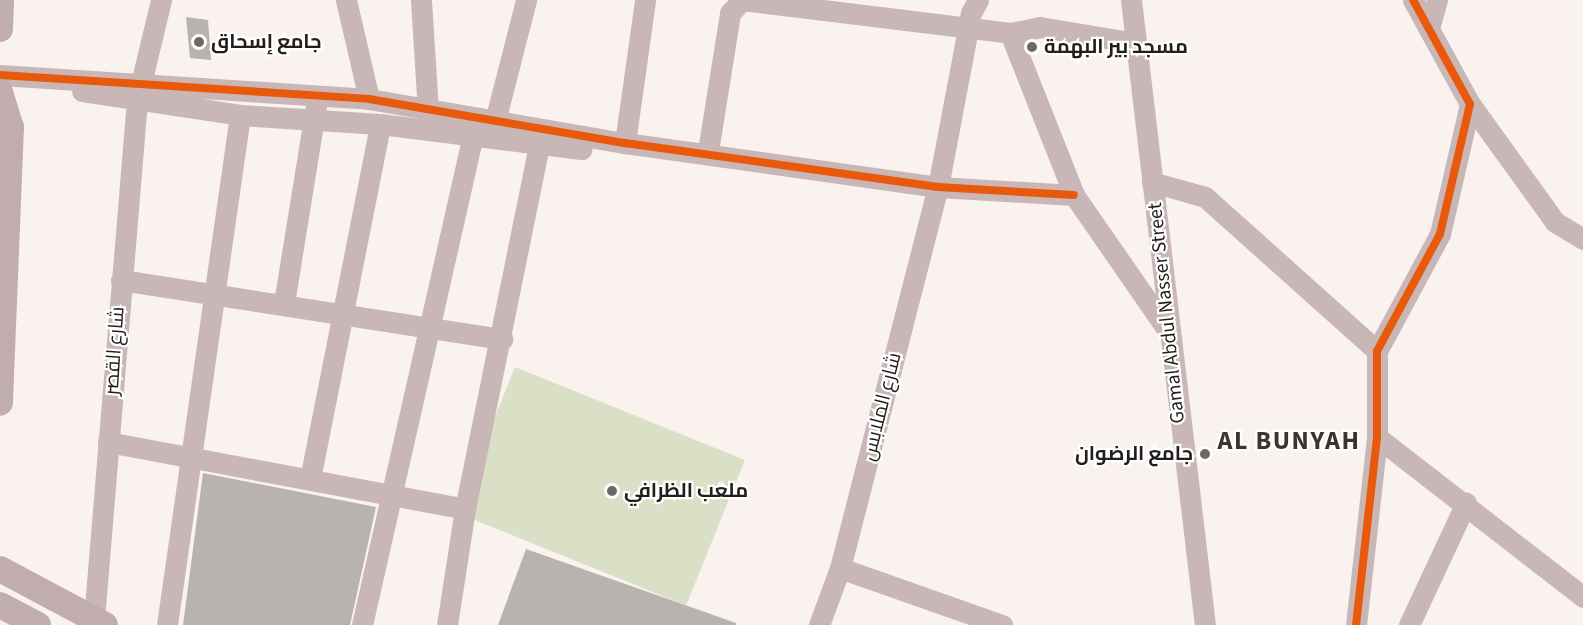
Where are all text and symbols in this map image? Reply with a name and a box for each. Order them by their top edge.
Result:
place label: جامع إسحاق [211,30,322,54]
marker: جامع إسحاق [192,35,206,49]
place label: مسجد بير البهمة [1044,35,1188,59]
marker: مسجد بير البهمة [1025,40,1039,54]
street label: Gamal Abdul Nasser Street [1143,201,1191,425]
street label: شارع القصر [100,306,130,396]
street label: شارع الملابس [857,350,907,464]
district label: AL BUNYAH [1218,425,1360,457]
place label: جامع الرضوان [1075,442,1193,466]
marker: جامع الرضوان [1198,447,1212,461]
place label: ملعب الظرافي [624,479,748,503]
marker: ملعب الظرافي [605,484,619,498]

